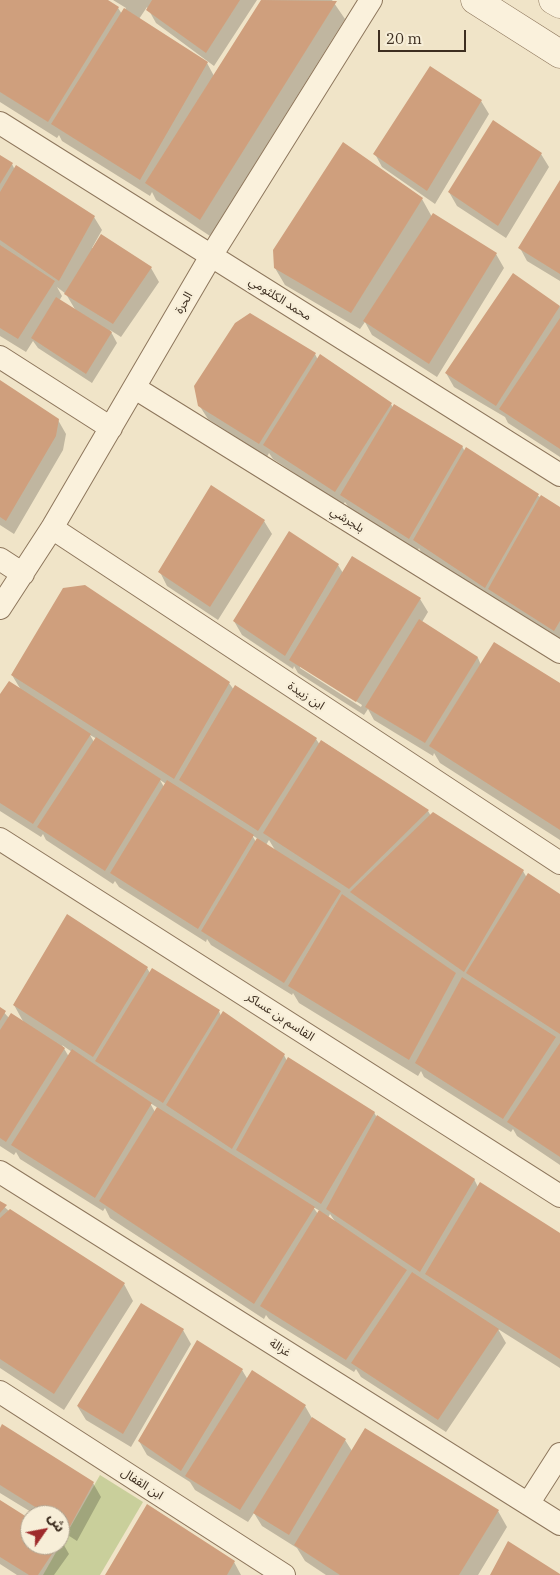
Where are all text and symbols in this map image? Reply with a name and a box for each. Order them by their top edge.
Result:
scale bar [380,20,468,52]
text: 20 m [386,29,422,48]
street label: محمد الكلثومي [246,274,314,324]
street label: الحرة [172,290,196,316]
street label: بلجرشي [327,504,367,536]
street label: ابن زبيدة [285,679,327,713]
street label: القاسم بن عساكر [243,990,317,1044]
street label: غزالة [267,1336,293,1360]
street label: ابن القفال [118,1465,166,1503]
north arrow [20,1505,70,1555]
text: ش [44,1509,70,1535]

